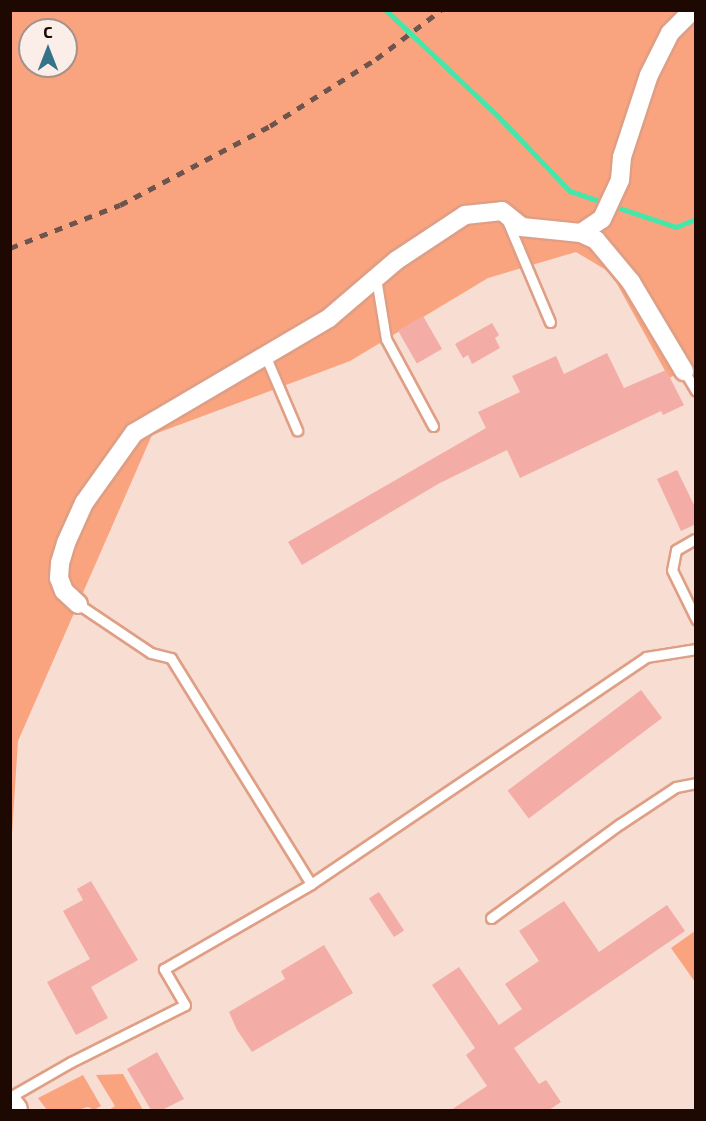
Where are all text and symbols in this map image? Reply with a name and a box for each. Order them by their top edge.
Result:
north arrow [18,18,78,78]
text: С [43,22,53,41]

